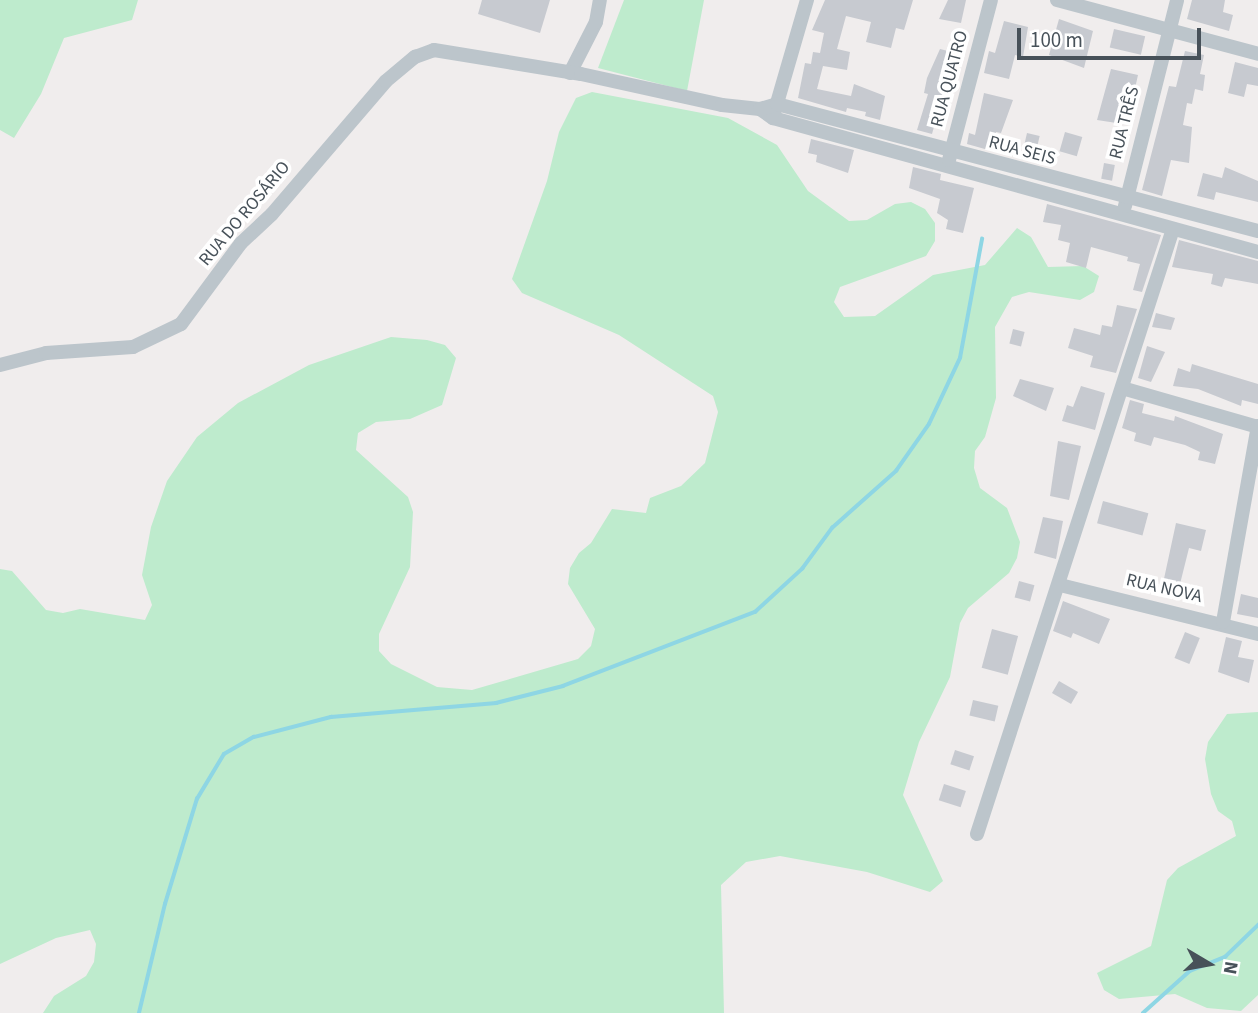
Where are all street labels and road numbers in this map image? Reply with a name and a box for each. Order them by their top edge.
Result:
street label: RUA QUATRO [927,28,973,130]
street label: RUA TRÊS [1106,85,1144,161]
street label: RUA SEIS [986,132,1058,170]
street label: RUA DO ROSÁRIO [195,157,295,271]
street label: RUA NOVA [1124,570,1204,608]

